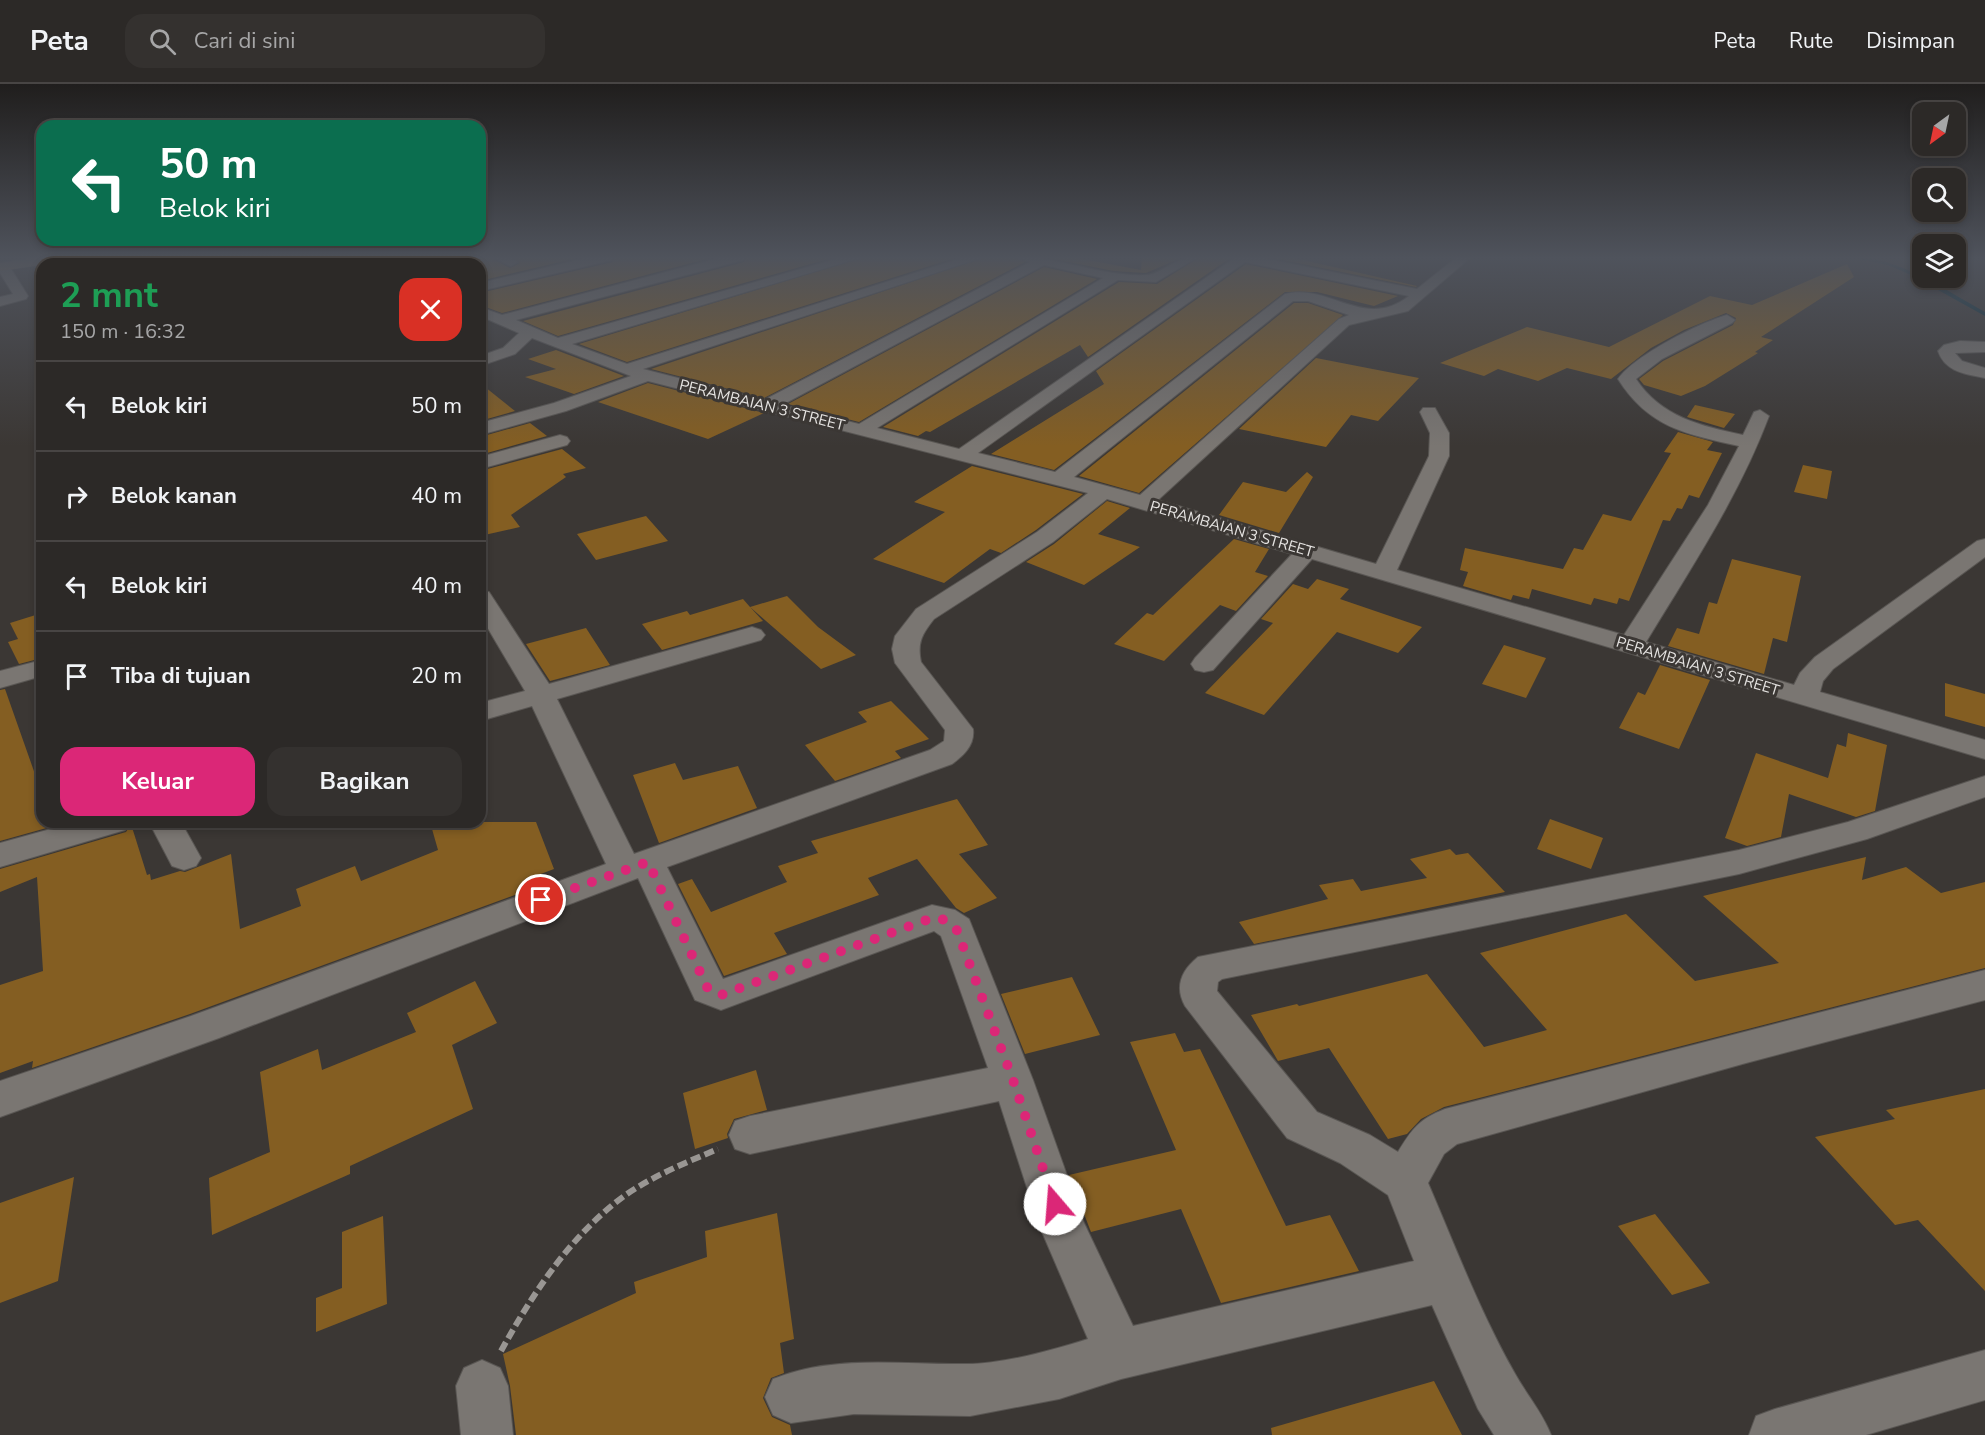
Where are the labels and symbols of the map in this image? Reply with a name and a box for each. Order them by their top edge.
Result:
north arrow [1912,102,1966,156]
street label: PERAMBAIAN 3 STREET [677,375,847,435]
street label: PERAMBAIAN 3 STREET [1148,496,1316,562]
street label: PERAMBAIAN 3 STREET [1614,632,1782,700]
pin [515,874,566,925]
position arrow [1023,1172,1087,1236]

